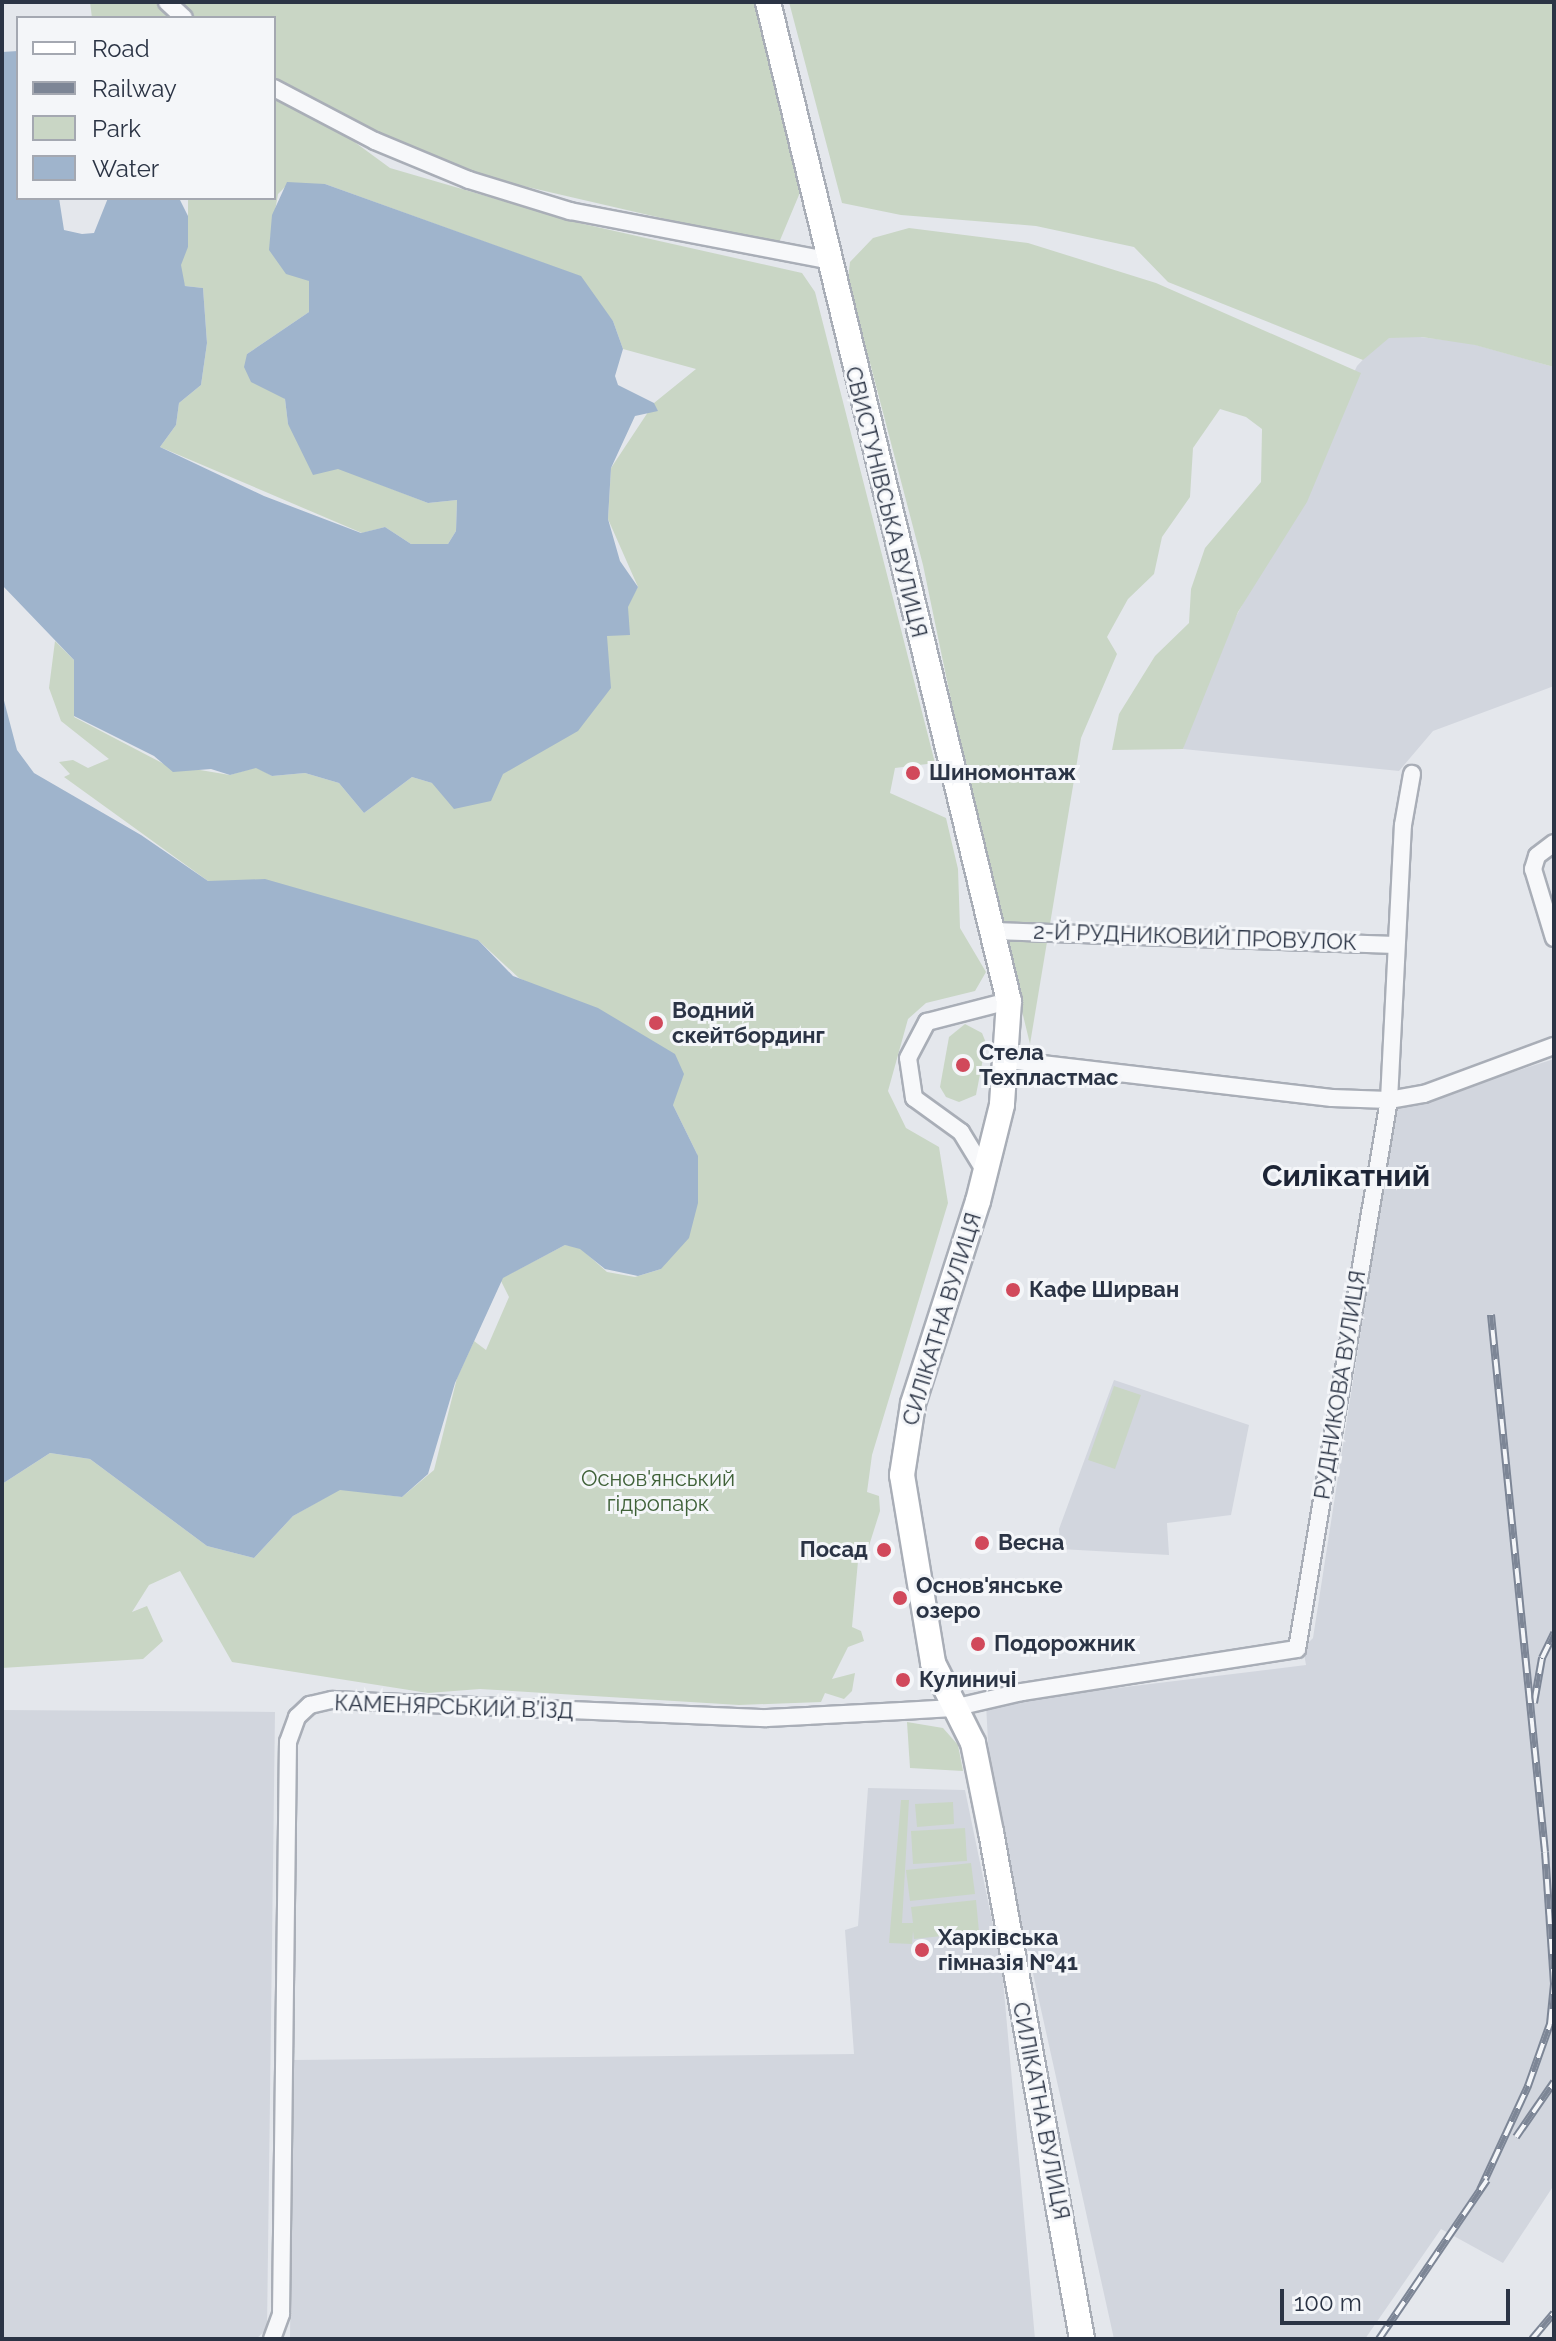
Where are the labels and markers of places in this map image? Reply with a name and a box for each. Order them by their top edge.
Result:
place label: Шиномонтаж [929,760,1076,786]
marker: Шиномонтаж [904,764,922,782]
place label: Водний скейтбординг [672,997,825,1048]
marker: Водний скейтбординг [647,1014,665,1032]
place label: Стела Техпластмас [979,1039,1118,1090]
marker: Стела Техпластмас [954,1056,972,1074]
place label: Кафе Ширван [1029,1277,1179,1303]
marker: Кафе Ширван [1004,1281,1022,1299]
place label: Весна [998,1530,1064,1556]
marker: Весна [973,1534,991,1552]
place label: Посад [800,1537,868,1563]
marker: Посад [875,1541,893,1559]
place label: Основ'янське озеро [916,1572,1063,1624]
marker: Основ'янське озеро [891,1589,909,1607]
place label: Подорожник [994,1631,1136,1657]
marker: Подорожник [969,1635,987,1653]
place label: Кулиничі [919,1667,1016,1693]
marker: Кулиничі [894,1671,912,1689]
place label: Харківська гімназія №41 [938,1924,1078,1976]
marker: Харківська гімназія №41 [913,1941,931,1959]

